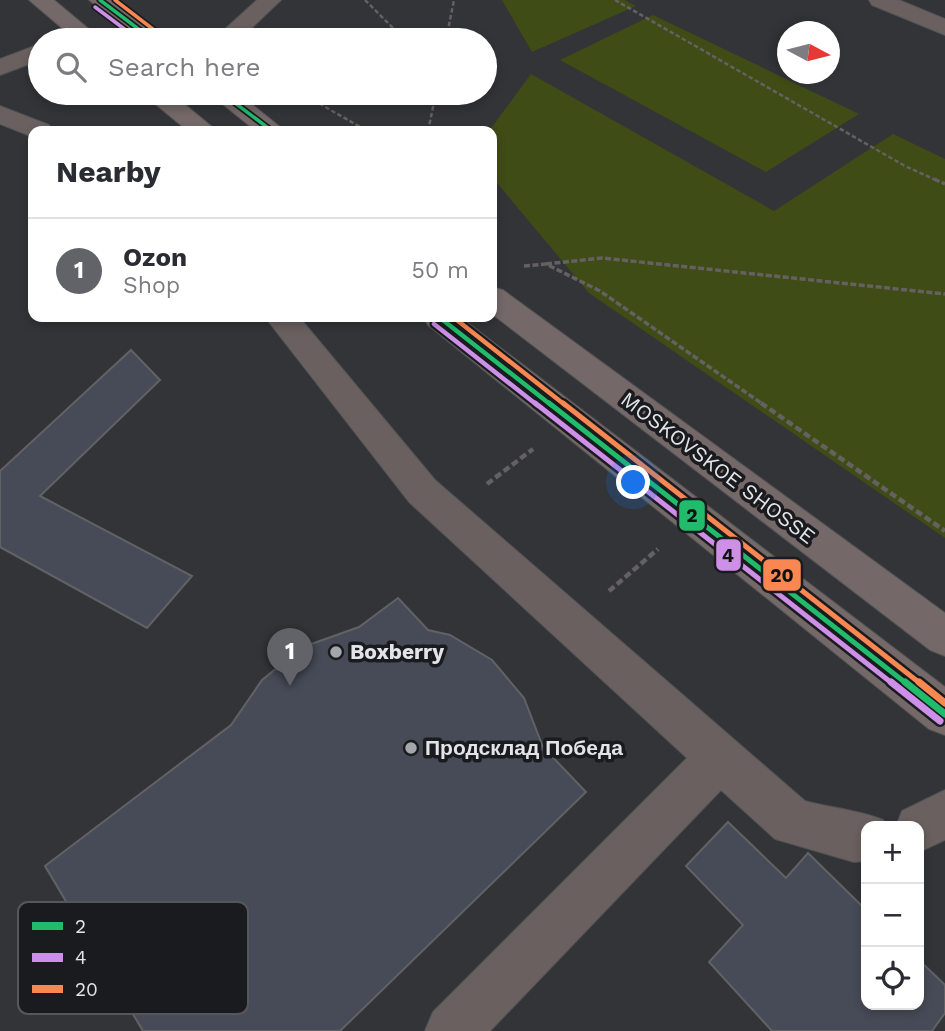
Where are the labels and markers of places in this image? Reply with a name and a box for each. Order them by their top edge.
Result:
pin: 1 [267,628,313,686]
place label: Boxberry [350,639,444,664]
marker: Boxberry [328,644,344,660]
place label: Продсклад Победа [425,735,623,760]
marker: Продсклад Победа [403,740,419,756]

